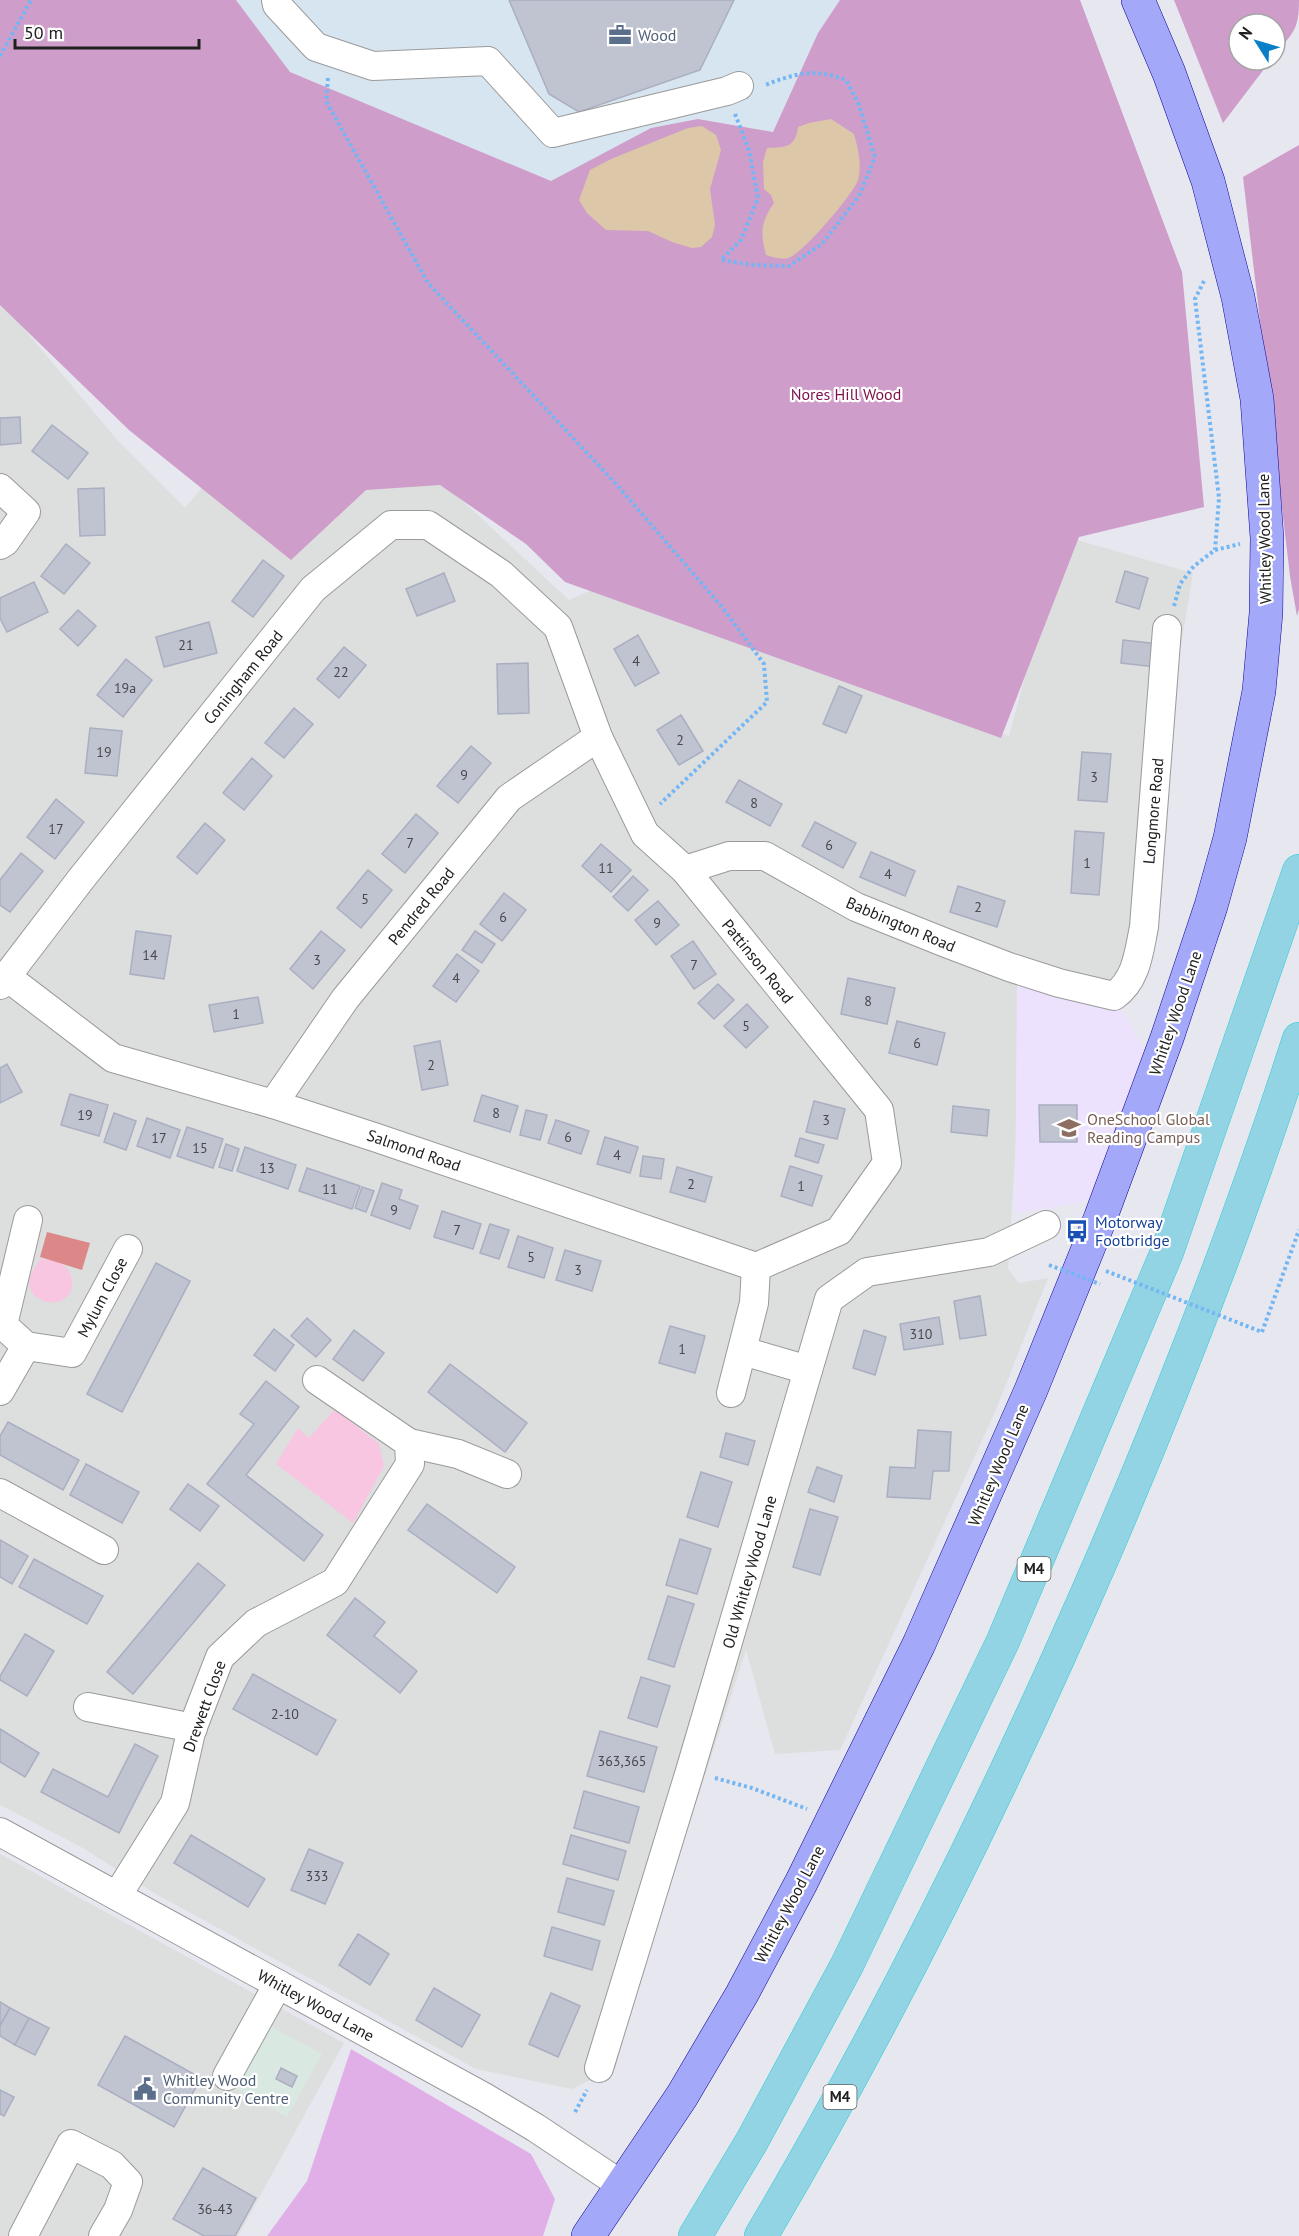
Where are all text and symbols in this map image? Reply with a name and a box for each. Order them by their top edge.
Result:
scale bar [15,12,200,50]
north arrow [1227,12,1287,72]
text: 50 m [24,21,63,44]
office icon: Wood [607,22,633,48]
text: N [1234,23,1256,43]
place label: Wood [638,25,676,45]
park label: Nores Hill Wood [791,384,901,404]
street label: Whitley Wood Lane [1253,474,1275,604]
street label: Coningham Road [199,626,287,728]
house number: 21 [178,636,194,654]
house number: 4 [632,652,640,670]
house number: 22 [333,663,349,681]
house number: 19a [114,679,136,697]
house number: 2 [676,731,684,749]
house number: 19 [96,743,112,761]
street label: Longmore Road [1138,757,1168,865]
house number: 9 [460,766,468,784]
house number: 3 [1090,768,1098,786]
house number: 8 [750,794,758,812]
house number: 17 [48,820,64,838]
house number: 7 [406,834,414,852]
house number: 6 [825,836,833,854]
house number: 1 [1083,854,1091,872]
house number: 11 [598,859,614,877]
street label: Pendred Road [384,863,458,949]
house number: 4 [884,865,892,883]
house number: 5 [361,890,369,908]
street label: Babbington Road [843,892,959,956]
house number: 2 [974,898,982,916]
house number: 6 [499,908,507,926]
house number: 9 [653,914,661,932]
street label: Pattinson Road [718,915,798,1007]
house number: 14 [142,946,158,964]
street label: Whitley Wood Lane [1144,948,1206,1078]
house number: 3 [313,951,321,969]
house number: 7 [690,956,698,974]
house number: 4 [452,969,460,987]
house number: 8 [864,992,872,1010]
house number: 1 [232,1005,240,1023]
house number: 5 [742,1017,750,1035]
house number: 6 [913,1034,921,1052]
house number: 2 [427,1056,435,1074]
house number: 8 [492,1104,500,1122]
house number: 19 [77,1106,93,1124]
place label: OneSchool Global Reading Campus [1087,1109,1210,1147]
house number: 3 [822,1111,830,1129]
school or university icon: OneSchool Global Reading Campus [1056,1115,1082,1141]
street label: Salmond Road [364,1125,464,1175]
house number: 6 [564,1128,572,1146]
house number: 17 [151,1129,167,1147]
house number: 15 [192,1139,208,1157]
house number: 4 [613,1146,621,1164]
house number: 13 [259,1159,275,1177]
house number: 2 [687,1175,695,1193]
house number: 1 [797,1177,805,1195]
house number: 11 [322,1180,338,1198]
house number: 9 [390,1201,398,1219]
place label: Motorway Footbridge [1095,1212,1170,1250]
bus stop icon: Motorway Footbridge [1064,1218,1090,1244]
house number: 7 [453,1221,461,1239]
house number: 5 [527,1248,535,1266]
street label: Mylum Close [73,1253,131,1341]
house number: 3 [574,1261,582,1279]
house number: 310 [910,1325,933,1343]
house number: 1 [678,1340,686,1358]
street label: Whitley Wood Lane [963,1401,1033,1529]
street label: Old Whitley Wood Lane [718,1493,780,1651]
road number: M4 [1018,1557,1050,1581]
street label: Drewett Close [178,1658,230,1754]
house number: 2-10 [271,1705,299,1723]
house number: 363,365 [598,1752,646,1770]
street label: Whitley Wood Lane [750,1842,828,1966]
house number: 333 [306,1867,328,1885]
street label: Whitley Wood Lane [254,1965,378,2045]
place label: Whitley Wood Community Centre [163,2070,289,2108]
public building icon: Whitley Wood Community Centre [132,2076,158,2102]
road number: M4 [824,2085,856,2109]
house number: 36-43 [197,2200,233,2218]

